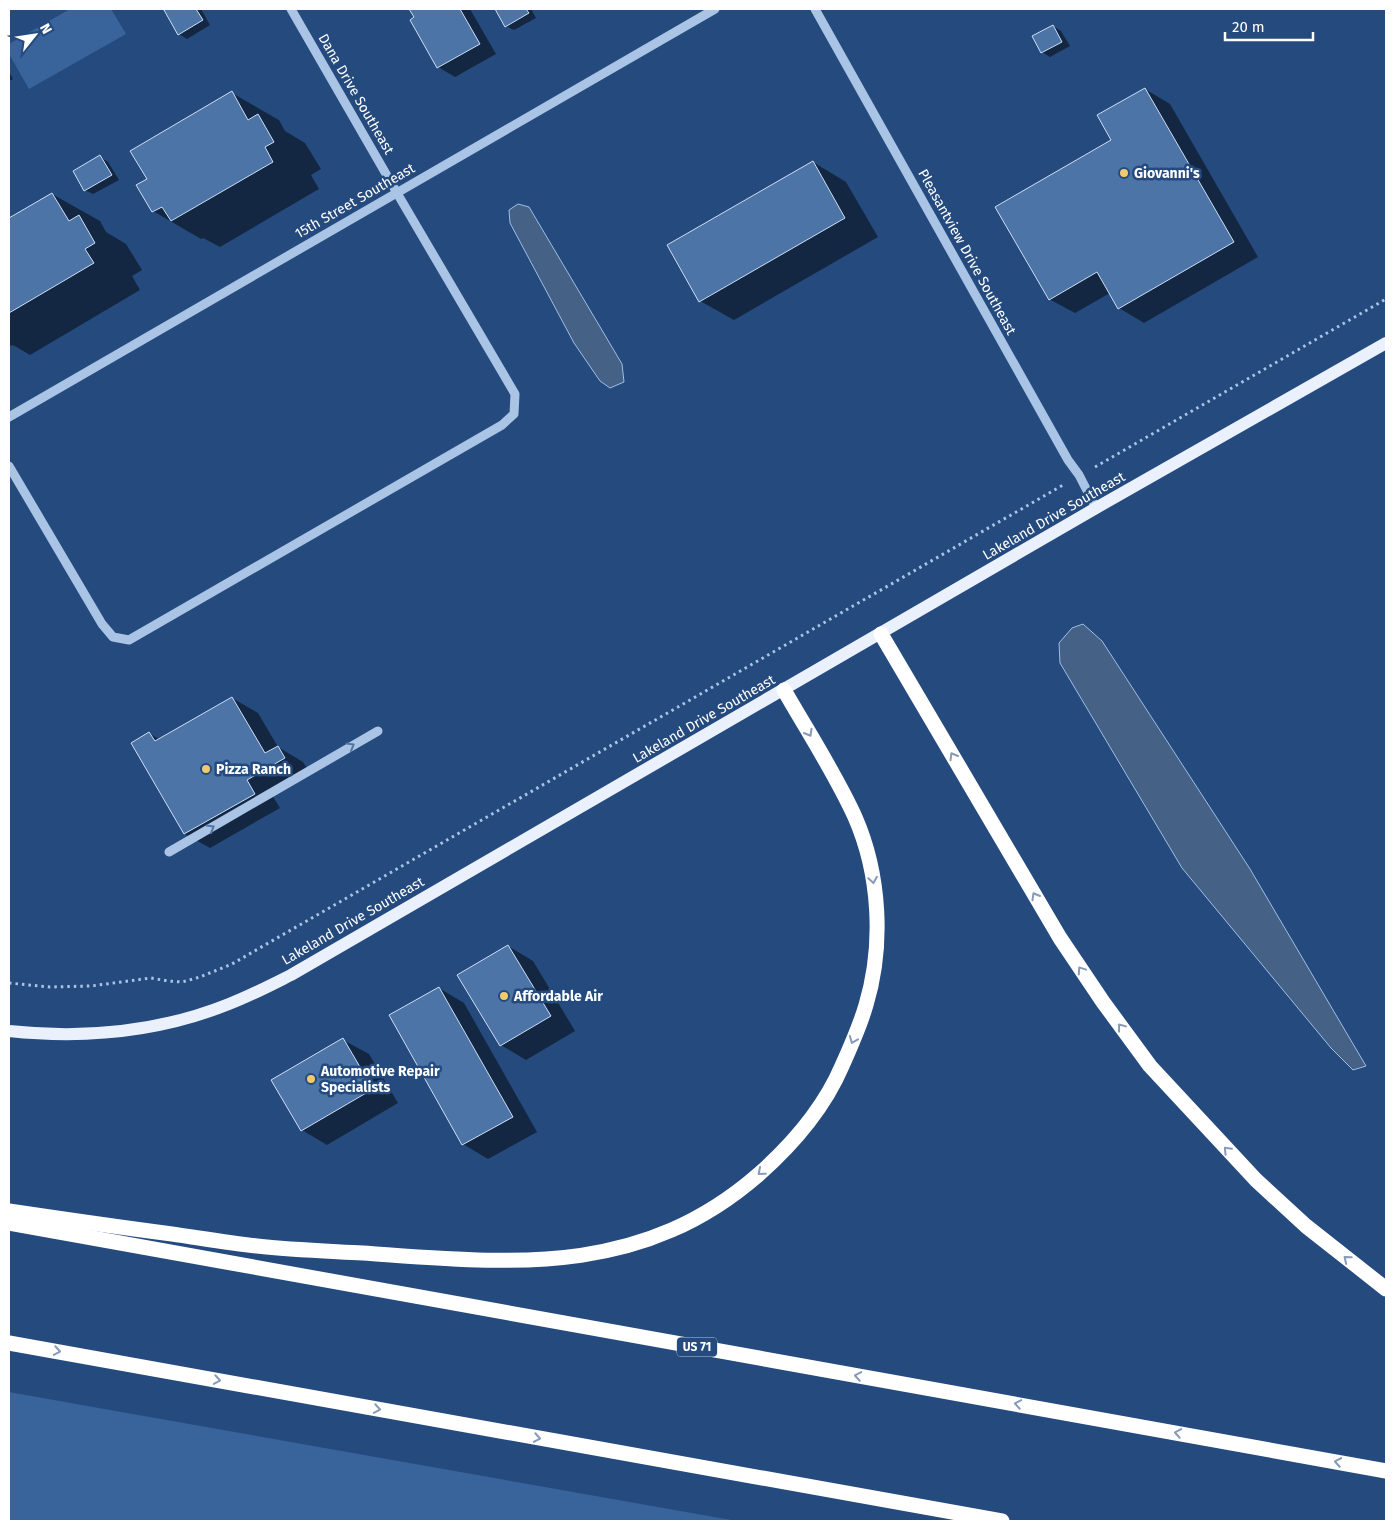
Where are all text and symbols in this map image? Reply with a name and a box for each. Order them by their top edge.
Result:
north arrow [10,10,60,60]
scale bar [1225,10,1312,42]
text: 20 m [1232,18,1265,36]
text: N [36,20,56,37]
street label: Dana Drive Southeast [315,31,398,158]
street label: 15th Street Southeast [292,159,419,242]
place label: Giovanni's [1134,165,1200,182]
street label: Pleasantview Drive Southeast [914,166,1020,339]
marker: Giovanni's [1118,167,1130,179]
street label: Lakeland Drive Southeast [980,468,1129,564]
street label: Lakeland Drive Southeast [630,671,779,767]
one-way arrow [802,727,812,736]
one-way arrow [346,743,355,753]
one-way arrow [949,752,959,761]
place label: Pizza Ranch [216,761,291,778]
marker: Pizza Ranch [200,763,212,775]
one-way arrow [205,824,214,834]
street label: Lakeland Drive Southeast [279,873,428,969]
one-way arrow [867,876,877,885]
one-way arrow [1032,892,1042,901]
one-way arrow [1078,966,1088,975]
place label: Affordable Air [513,988,603,1005]
marker: Affordable Air [498,990,510,1002]
one-way arrow [1119,1024,1127,1033]
one-way arrow [849,1035,859,1043]
place label: Automotive Repair Specialists [320,1063,440,1096]
marker: Automotive Repair Specialists [305,1073,317,1085]
one-way arrow [1224,1147,1233,1156]
one-way arrow [758,1166,767,1175]
one-way arrow [1344,1256,1353,1265]
road number: US 71 [677,1338,717,1356]
one-way arrow [52,1346,61,1356]
one-way arrow [854,1371,863,1381]
one-way arrow [212,1375,221,1385]
one-way arrow [1014,1400,1023,1410]
one-way arrow [372,1403,381,1413]
one-way arrow [1174,1429,1183,1439]
one-way arrow [532,1432,541,1442]
one-way arrow [1334,1457,1343,1467]

